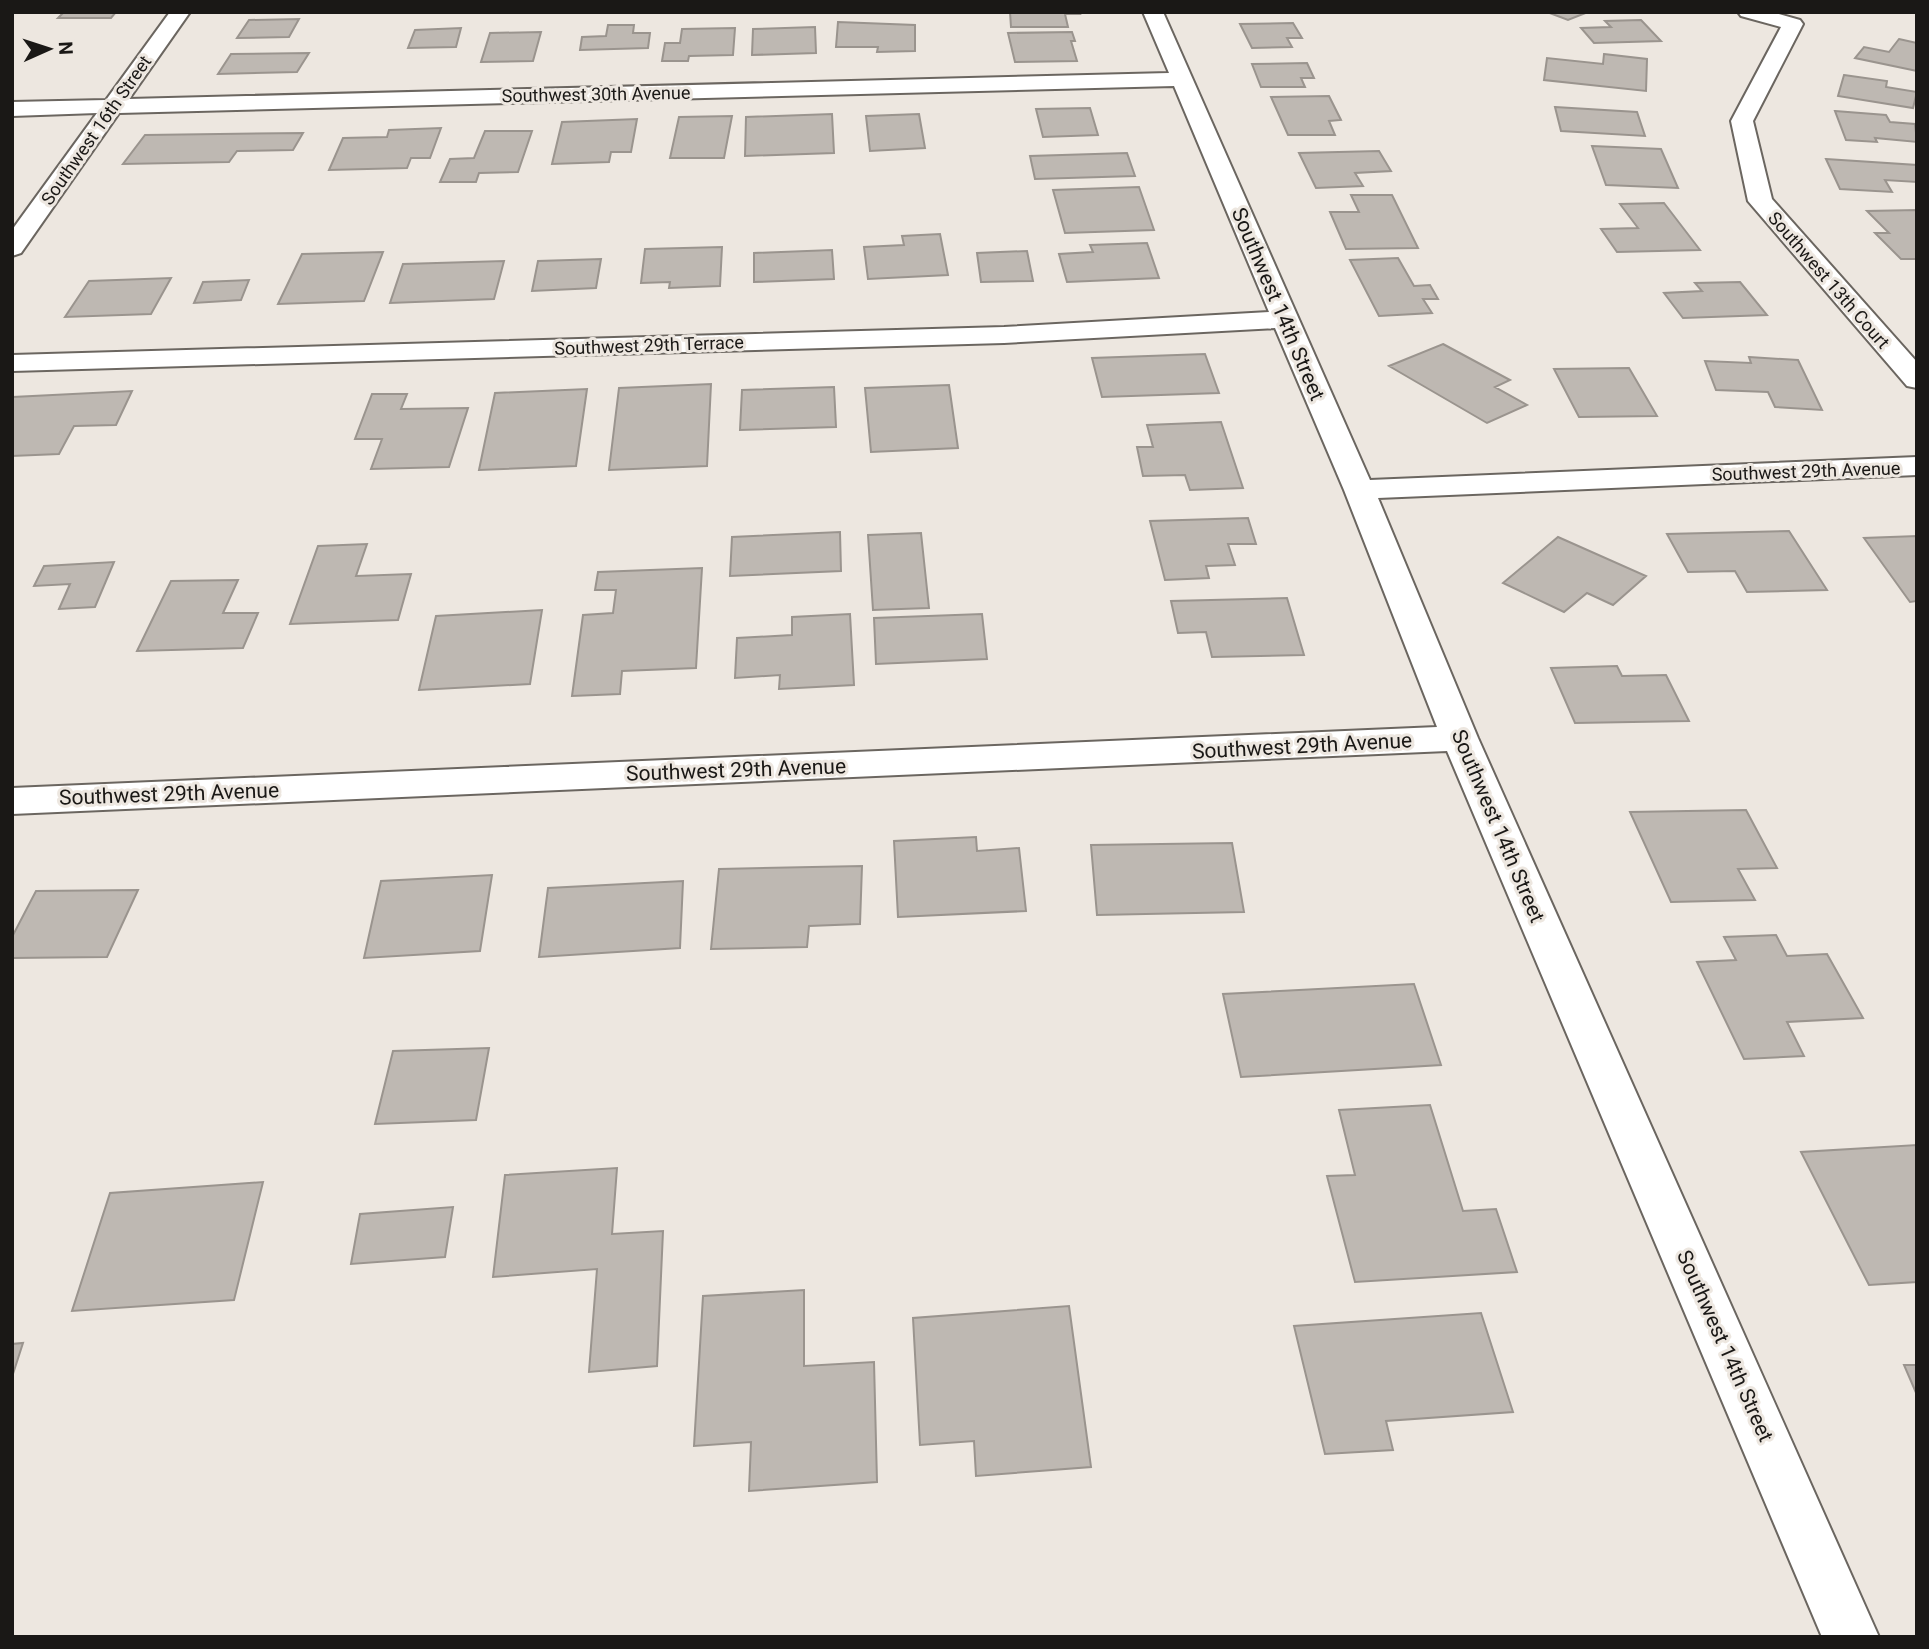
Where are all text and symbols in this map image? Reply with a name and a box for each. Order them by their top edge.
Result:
north arrow [14,14,84,84]
text: N [54,41,77,55]
street label: Southwest 16th Street [37,51,156,209]
street label: Southwest 30th Avenue [501,82,691,106]
street label: Southwest 14th Street [1227,204,1330,404]
street label: Southwest 13th Court [1764,207,1894,353]
street label: Southwest 29th Terrace [554,331,744,359]
street label: Southwest 29th Avenue [1711,457,1901,485]
street label: Southwest 14th Street [1447,726,1550,926]
street label: Southwest 29th Avenue [1191,728,1413,764]
street label: Southwest 29th Avenue [626,754,846,786]
street label: Southwest 29th Avenue [59,778,279,810]
street label: Southwest 14th Street [1672,1247,1778,1446]

